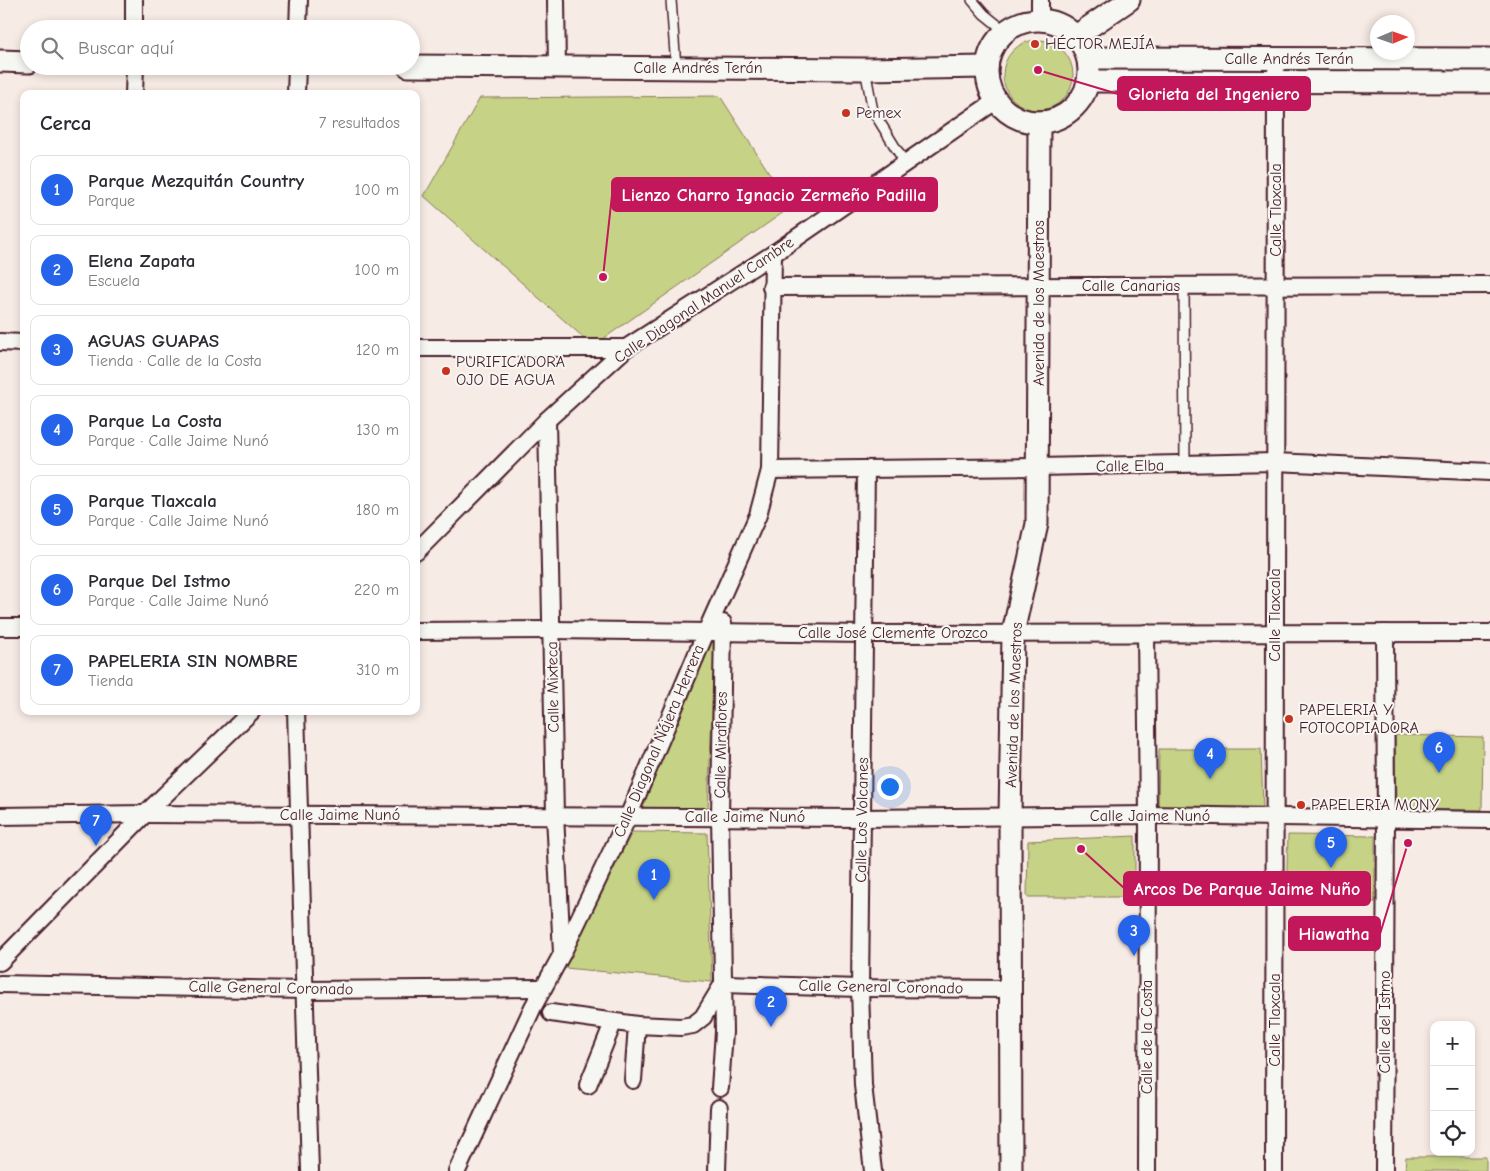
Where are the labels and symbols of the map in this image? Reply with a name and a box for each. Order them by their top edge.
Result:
north arrow [1370,15,1415,60]
place label: HÉCTOR MEJÍA [1045,34,1154,53]
marker: HÉCTOR MEJÍA [1029,38,1041,50]
street label: Calle Andrés Terán [1224,50,1354,68]
street label: Calle Andrés Terán [633,59,763,77]
callout: Glorieta del Ingeniero [1118,77,1310,110]
text: Glorieta del Ingeniero [1128,84,1300,105]
place label: Pemex [856,104,902,122]
marker: Pemex [840,107,852,119]
street label: Calle Tlaxcala [1267,163,1285,257]
callout: Lienzo Charro Ignacio Zermeño Padilla [612,178,937,211]
text: Lienzo Charro Ignacio Zermeño Padilla [622,185,927,206]
street label: Avenida de los Maestros [1030,220,1048,386]
street label: Calle Diagonal Manuel Cambre [611,233,797,367]
street label: Calle Canarias [1082,277,1181,295]
place label: PURIFICADORA OJO DE AGUA [456,353,565,389]
marker: PURIFICADORA OJO DE AGUA [440,365,452,377]
street label: Calle Elba [1096,456,1164,476]
street label: Calle Tlaxcala [1266,568,1284,662]
street label: Avenida de los Maestros [1002,621,1026,788]
street label: Calle José Clemente Orozco [798,624,988,642]
street label: Calle Mixteca [543,641,563,733]
street label: Calle Diagonal Nájera Herrera [610,642,708,840]
street label: Calle Miraflores [711,691,731,799]
place label: PAPELERIA Y FOTOCOPIADORA [1299,701,1419,737]
marker: PAPELERIA Y FOTOCOPIADORA [1283,713,1295,725]
pin: 6 [1423,732,1455,773]
pin: 4 [1194,738,1226,779]
street label: Calle Los Volcanes [852,757,872,883]
your location [877,774,903,800]
place label: PAPELERIA MONY [1311,796,1439,814]
marker: PAPELERIA MONY [1295,799,1307,811]
pin: 7 [80,805,112,846]
street label: Calle Jaime Nunó [280,806,400,824]
street label: Calle Jaime Nunó [1090,807,1210,825]
street label: Calle Jaime Nunó [685,808,805,826]
pin: 5 [1315,827,1347,868]
pin: 1 [638,859,670,900]
callout: Arcos De Parque Jaime Nuño [1124,872,1370,905]
text: Arcos De Parque Jaime Nuño [1134,879,1360,900]
pin: 3 [1118,915,1150,956]
callout: Hiawatha [1289,917,1380,950]
text: Hiawatha [1298,924,1370,945]
street label: Calle del Istmo [1376,971,1394,1074]
street label: Calle Tlaxcala [1266,973,1284,1067]
street label: Calle General Coronado [798,977,964,997]
street label: Calle General Coronado [188,978,354,998]
street label: Calle de la Costa [1138,980,1156,1094]
pin: 2 [755,986,787,1027]

